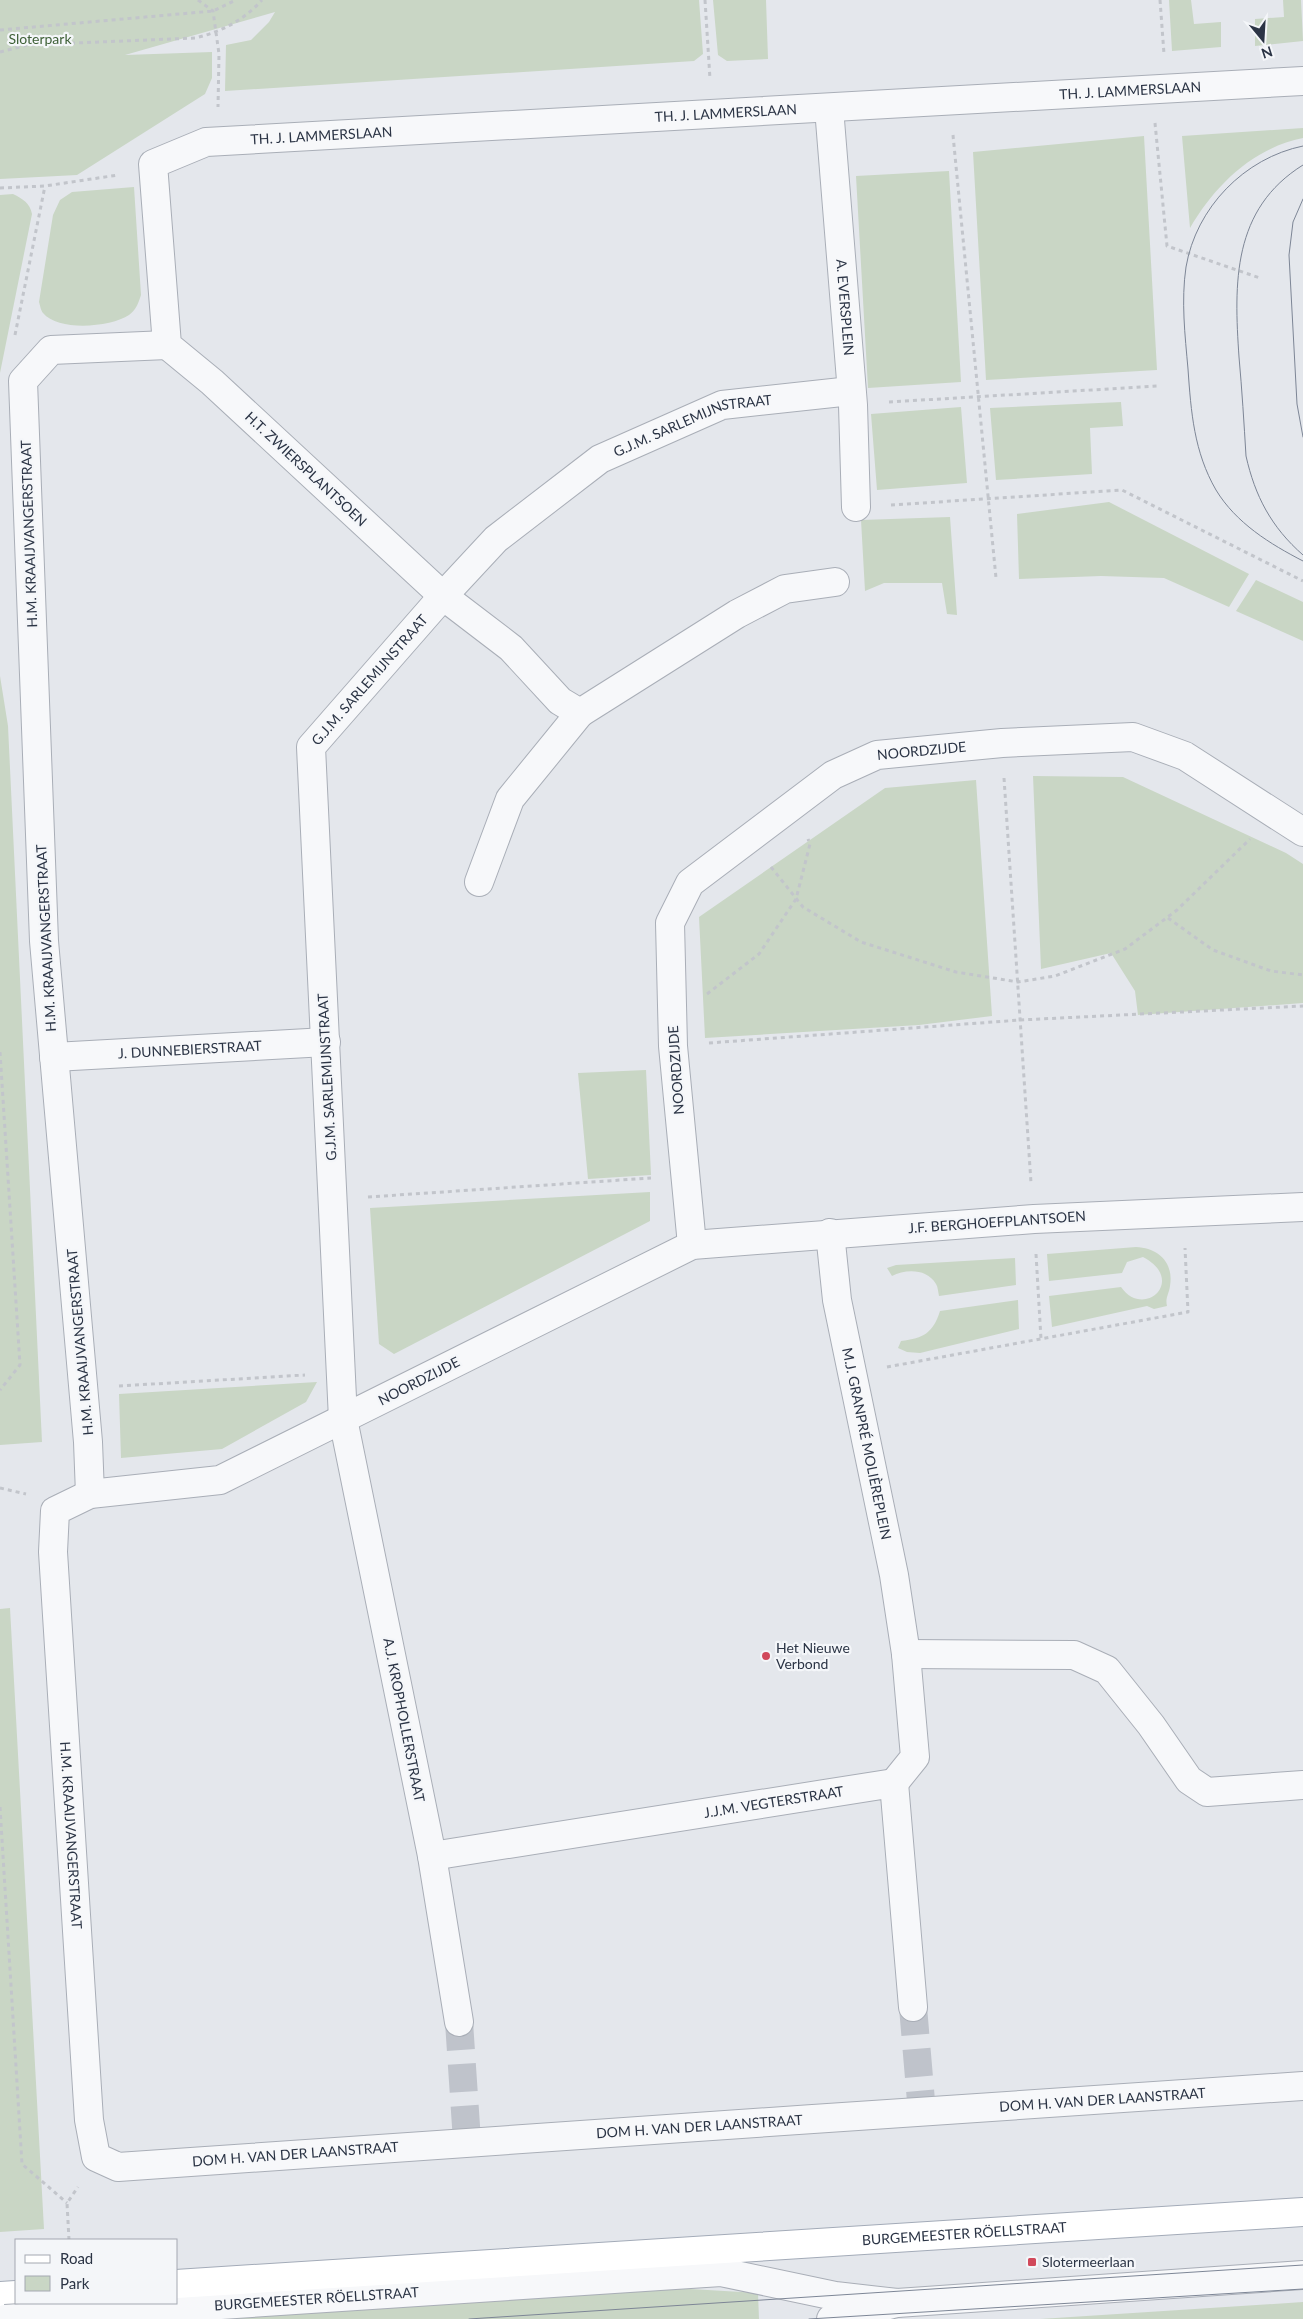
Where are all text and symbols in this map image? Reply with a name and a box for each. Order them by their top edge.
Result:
north arrow [1238,15,1288,65]
park label: Sloterpark [8,30,72,47]
text: N [1259,43,1275,63]
street label: TH. J. LAMMERSLAAN [1059,78,1202,103]
street label: TH. J. LAMMERSLAAN [654,100,797,125]
street label: TH. J. LAMMERSLAAN [250,123,393,148]
street label: A. EVERSPLEIN [833,258,858,356]
street label: G.J.M. SARLEMIJNSTRAAT [610,391,773,460]
street label: H.T. ZWIERSPLANTSOEN [242,408,371,529]
street label: H.M. KRAAIJVANGERSTRAAT [17,439,40,628]
street label: G.J.M. SARLEMIJNSTRAAT [308,610,431,748]
street label: NOORDZIJDE [876,737,967,763]
street label: H.M. KRAAIJVANGERSTRAAT [32,843,59,1032]
street label: G.J.M. SARLEMIJNSTRAAT [314,992,339,1161]
street label: NOORDZIJDE [664,1025,687,1115]
street label: J. DUNNEBIERSTRAAT [117,1037,263,1061]
street label: J.F. BERGHOEFPLANTSOEN [908,1207,1086,1236]
street label: H.M. KRAAIJVANGERSTRAAT [63,1247,96,1436]
street label: M.J. GRANPRÉ MOLIÈREPLEIN [839,1346,895,1541]
street label: NOORDZIJDE [375,1353,462,1408]
street label: A.J. KROPHOLLERSTRAAT [380,1636,429,1804]
place label: Het Nieuwe Verbond [776,1639,850,1672]
marker: Het Nieuwe Verbond [760,1650,772,1662]
street label: H.M. KRAAIJVANGERSTRAAT [57,1741,86,1930]
street label: J.J.M. VEGTERSTRAAT [703,1782,845,1821]
street label: DOM H. VAN DER LAANSTRAAT [999,2084,1207,2115]
street label: DOM H. VAN DER LAANSTRAAT [596,2111,804,2141]
street label: DOM H. VAN DER LAANSTRAAT [191,2138,400,2169]
street label: BURGEMEESTER RÖELLSTRAAT [861,2218,1068,2248]
legend [15,2239,178,2304]
text: Road [60,2249,93,2267]
place label: Slotermeerlaan [1042,2253,1135,2270]
marker: Slotermeerlaan [1026,2256,1038,2268]
text: Park [60,2274,90,2292]
street label: BURGEMEESTER RÖELLSTRAAT [214,2283,420,2313]

